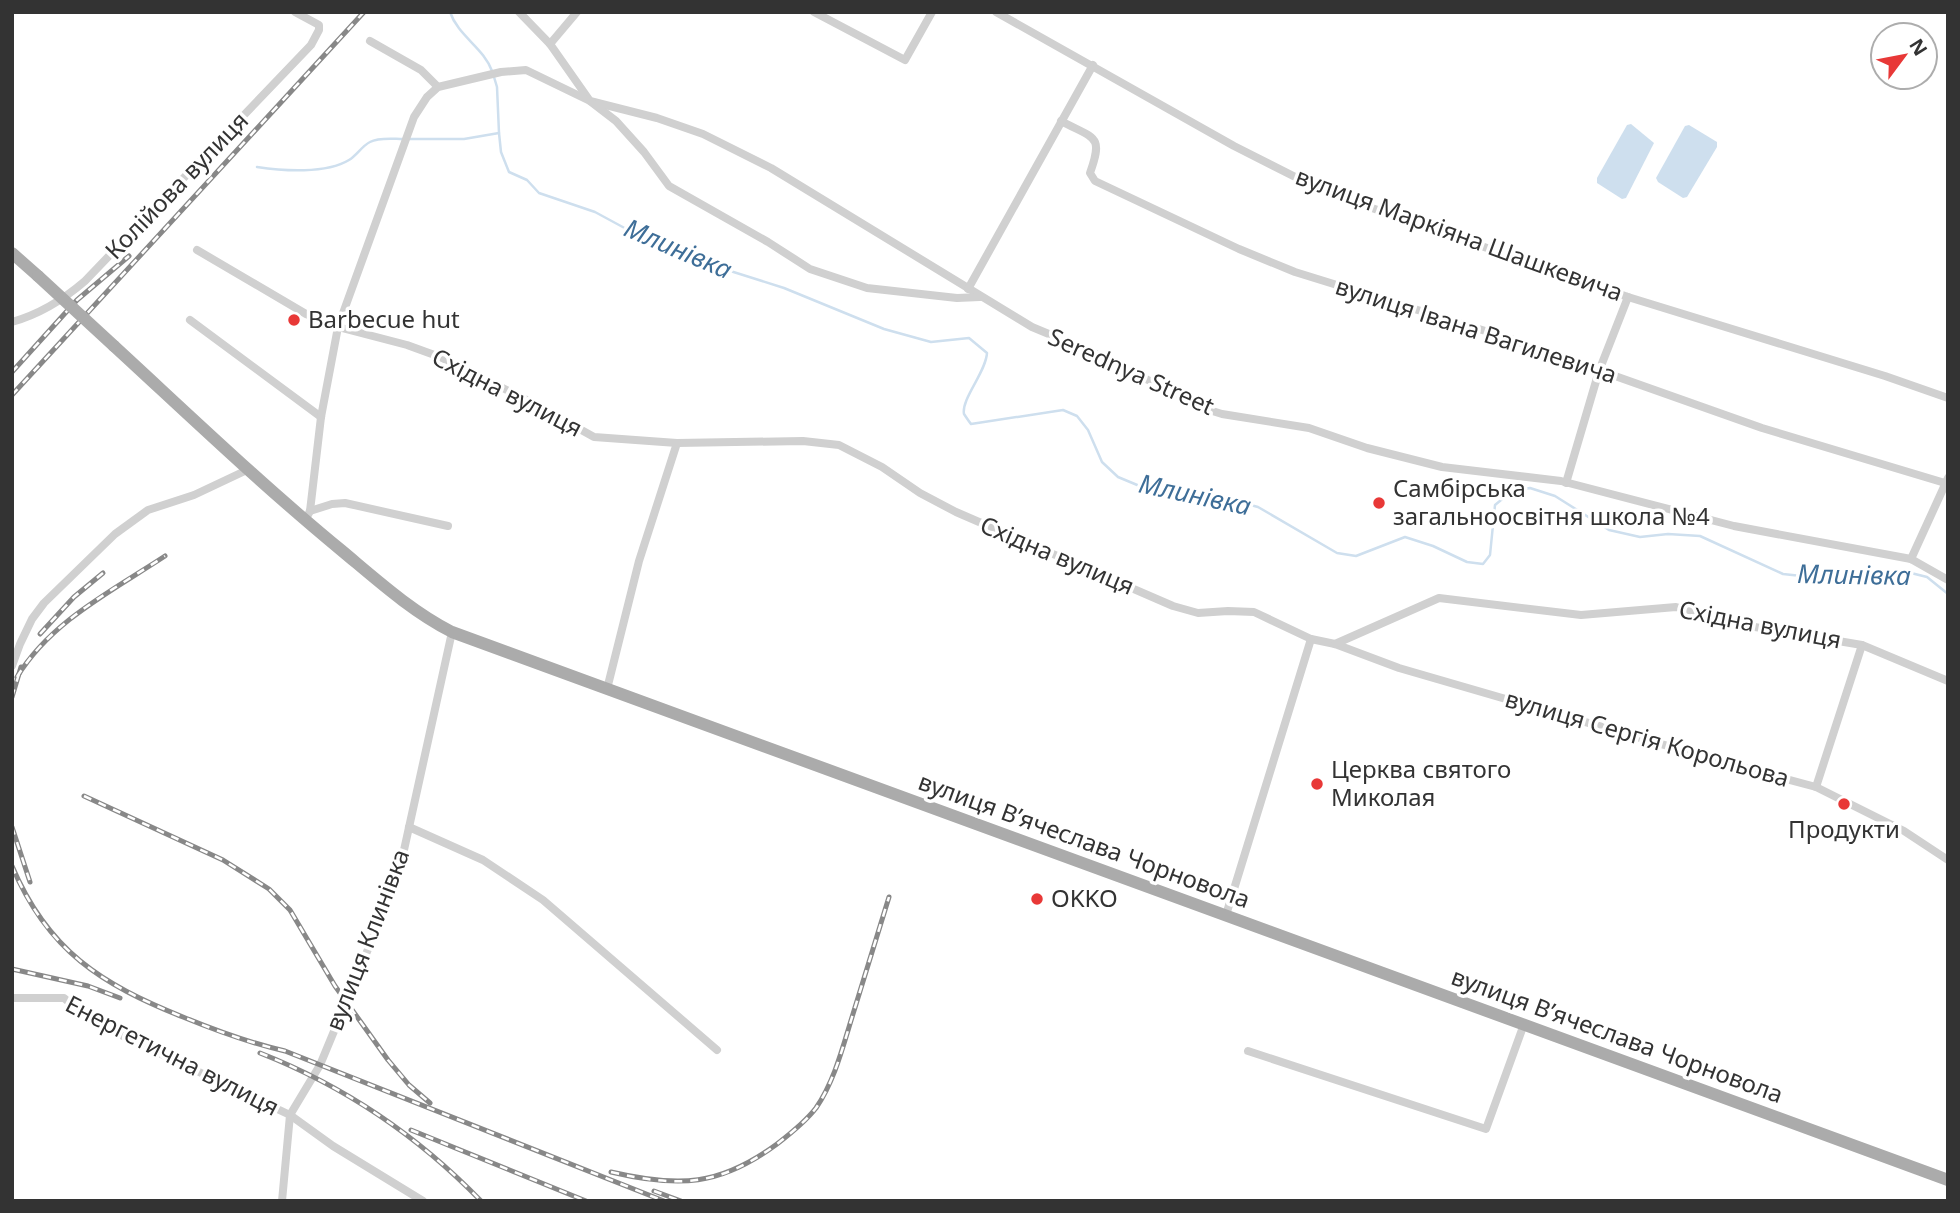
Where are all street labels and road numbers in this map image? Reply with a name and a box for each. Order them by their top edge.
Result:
street label: Колійова вулиця [97,104,255,266]
street label: вулиця Маркіяна Шашкевича [1291,159,1628,308]
street label: вулиця Івана Вагилевича [1332,269,1621,391]
street label: Serednya Street [1043,319,1220,422]
street label: Східна вулиця [427,340,588,444]
street label: Східна вулиця [975,507,1140,602]
street label: Східна вулиця [1676,592,1844,655]
street label: вулиця Сергія Корольова [1502,681,1793,794]
street label: вулиця Вʼячеслава Чорновола [914,764,1255,915]
street label: вулиця Клинівка [317,844,416,1035]
street label: вулиця Вʼячеслава Чорновола [1447,959,1788,1110]
street label: Енергетична вулиця [60,987,285,1123]

